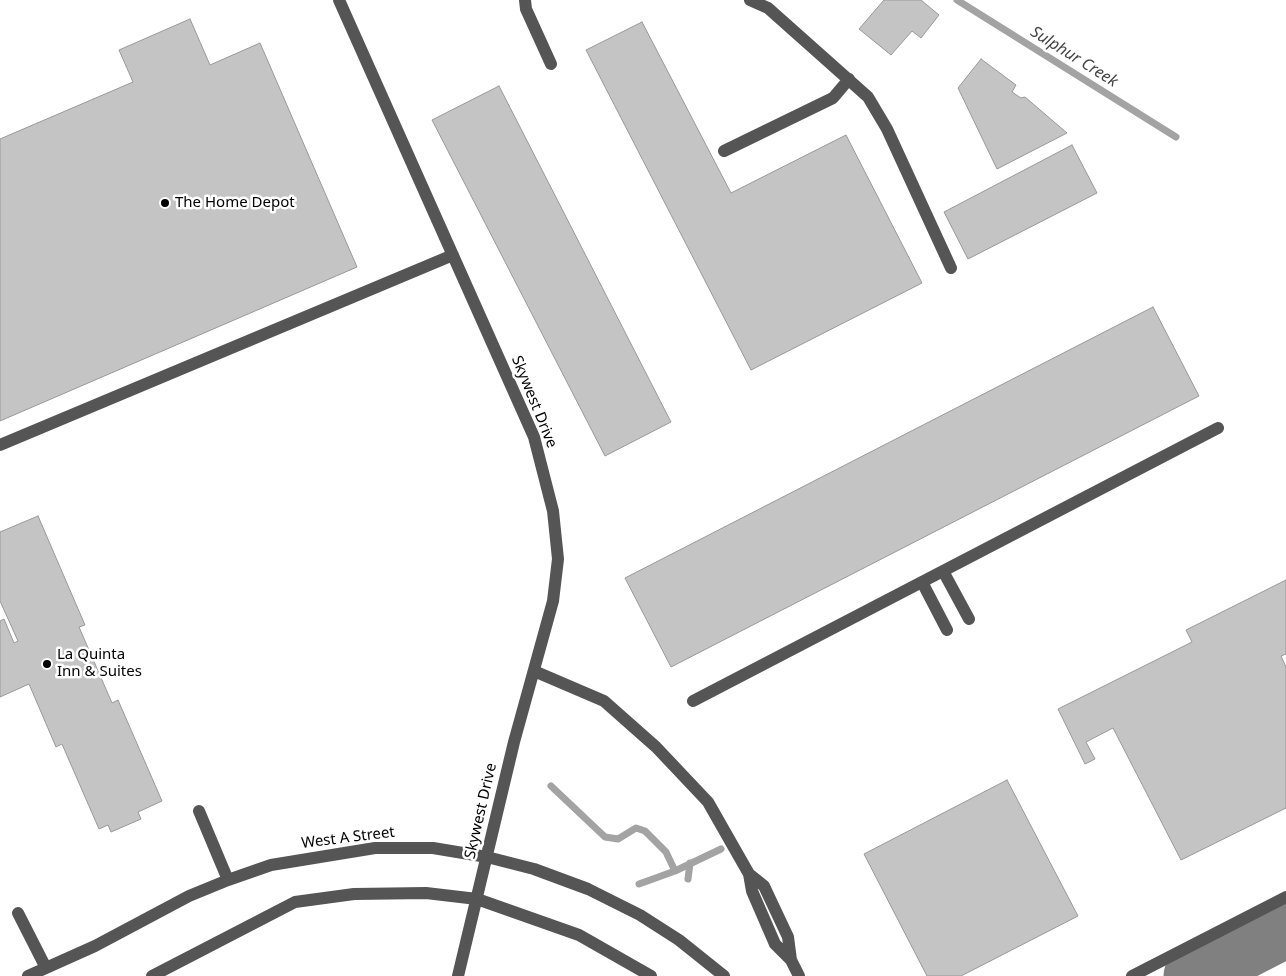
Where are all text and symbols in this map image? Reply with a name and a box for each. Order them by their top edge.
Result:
water label: Sulphur Creek [1027,23,1121,91]
place label: The Home Depot [175,194,295,212]
marker: The Home Depot [159,197,171,209]
street label: Skywest Drive [507,353,561,451]
place label: La Quinta Inn & Suites [57,646,142,681]
marker: La Quinta Inn & Suites [41,658,53,670]
street label: Skywest Drive [461,761,501,861]
street label: West A Street [300,823,396,853]

